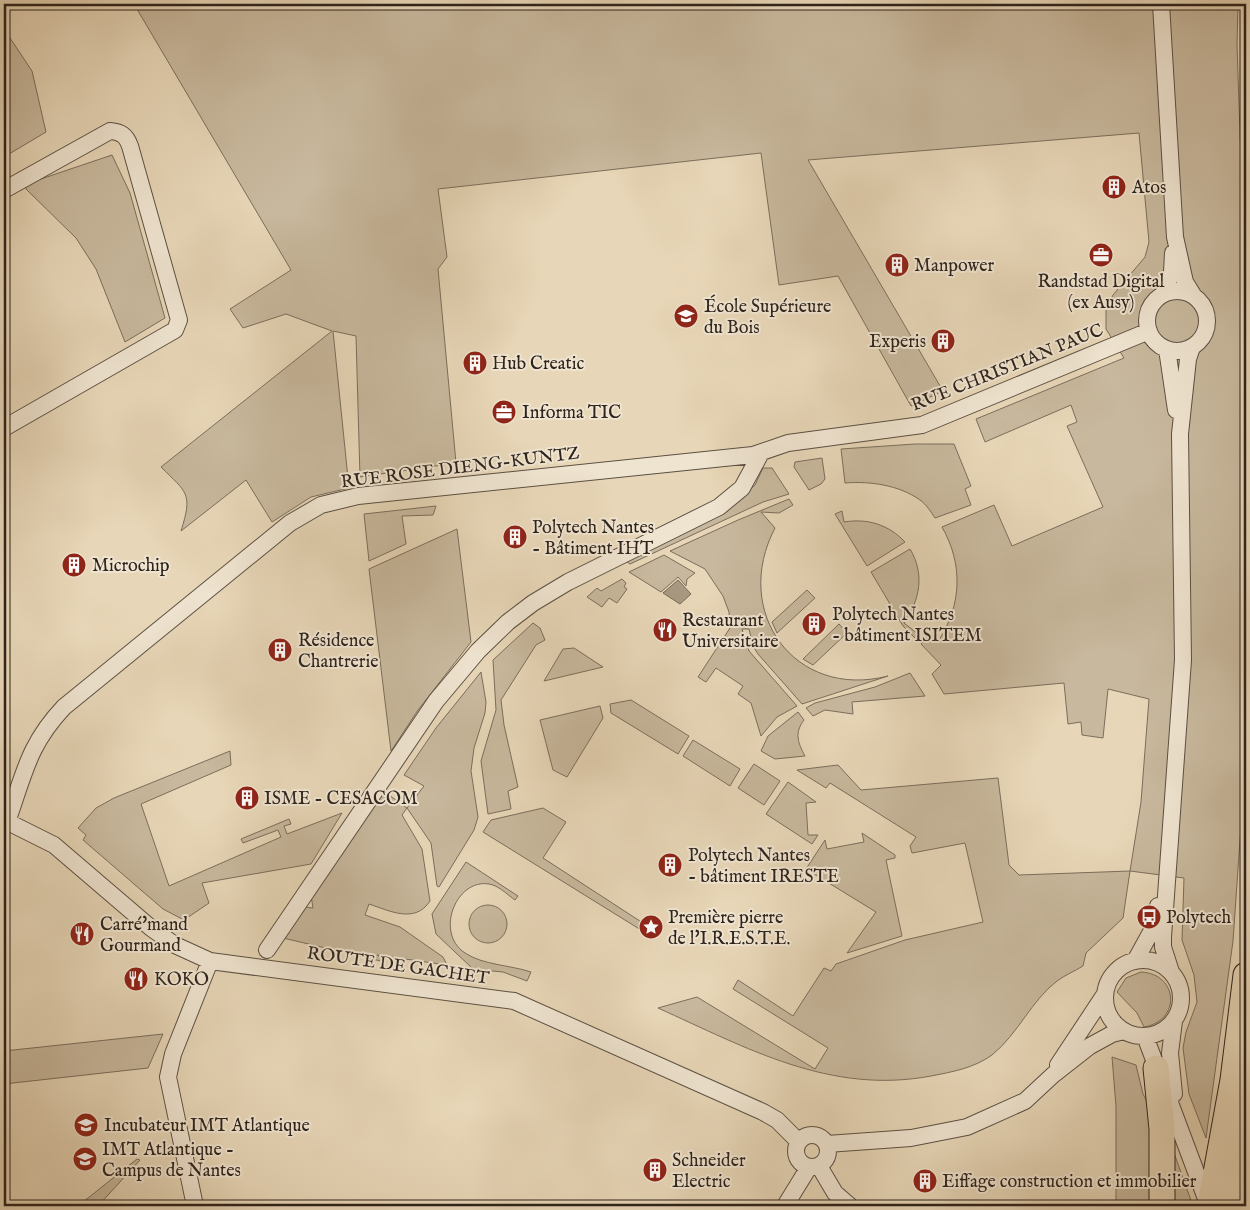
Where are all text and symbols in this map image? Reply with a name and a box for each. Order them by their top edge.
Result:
building icon: Atos [1101,174,1127,200]
place label: Atos [1131,177,1166,200]
office icon: Randstad Digital (ex Ausy) [1088,242,1114,268]
building icon: Manpower [884,252,910,278]
place label: Manpower [914,255,995,278]
place label: Randstad Digital (ex Ausy) [1037,271,1165,315]
place label: École Supérieure du Bois [704,294,831,340]
school or university icon: École Supérieure du Bois [673,303,699,329]
street label: RUE CHRISTIAN PAUC [908,319,1107,418]
building icon: Experis [930,328,956,354]
place label: Experis [869,331,926,354]
building icon: Hub Creatic [462,350,488,376]
place label: Hub Creatic [492,353,584,376]
office icon: Informa TIC [491,399,517,425]
place label: Informa TIC [522,402,621,425]
street label: RUE ROSE DIENG-KUNTZ [340,442,581,495]
place label: Polytech Nantes - Bâtiment IHT [532,517,654,561]
building icon: Polytech Nantes - Bâtiment IHT [502,524,528,550]
building icon: Microchip [61,552,87,578]
place label: Microchip [92,555,170,578]
place label: Polytech Nantes - bâtiment ISITEM [832,604,982,648]
place label: Restaurant Universitaire [682,610,779,654]
building icon: Polytech Nantes - bâtiment ISITEM [801,611,827,637]
restaurant icon: Restaurant Universitaire [652,617,678,643]
place label: Résidence Chantrerie [298,630,378,674]
building icon: Résidence Chantrerie [267,637,293,663]
building icon: ISME - CESACOM [234,785,260,811]
place label: ISME - CESACOM [264,788,418,811]
place label: Polytech Nantes - bâtiment IRESTE [688,845,839,889]
building icon: Polytech Nantes - bâtiment IRESTE [657,852,683,878]
bus stop icon: Polytech [1136,904,1162,930]
place label: Première pierre de l'I.R.E.S.T.E. [668,907,790,951]
place label: Polytech [1166,907,1231,930]
place label: Carré'mand Gourmand [100,914,188,958]
place icon: Première pierre de l'I.R.E.S.T.E. [638,914,664,940]
restaurant icon: Carré'mand Gourmand [69,921,95,947]
street label: ROUTE DE GACHET [305,942,490,991]
restaurant icon: KOKO [123,966,149,992]
place label: KOKO [154,969,209,992]
school or university icon: Incubateur IMT Atlantique [73,1112,99,1138]
place label: Incubateur IMT Atlantique [104,1115,310,1138]
place label: IMT Atlantique - Campus de Nantes [102,1139,241,1183]
school or university icon: IMT Atlantique - Campus de Nantes [72,1146,98,1172]
place label: Schneider Electric [672,1150,746,1194]
building icon: Schneider Electric [642,1157,668,1183]
building icon: Eiffage construction et immobilier [912,1168,938,1194]
place label: Eiffage construction et immobilier [942,1171,1197,1194]

